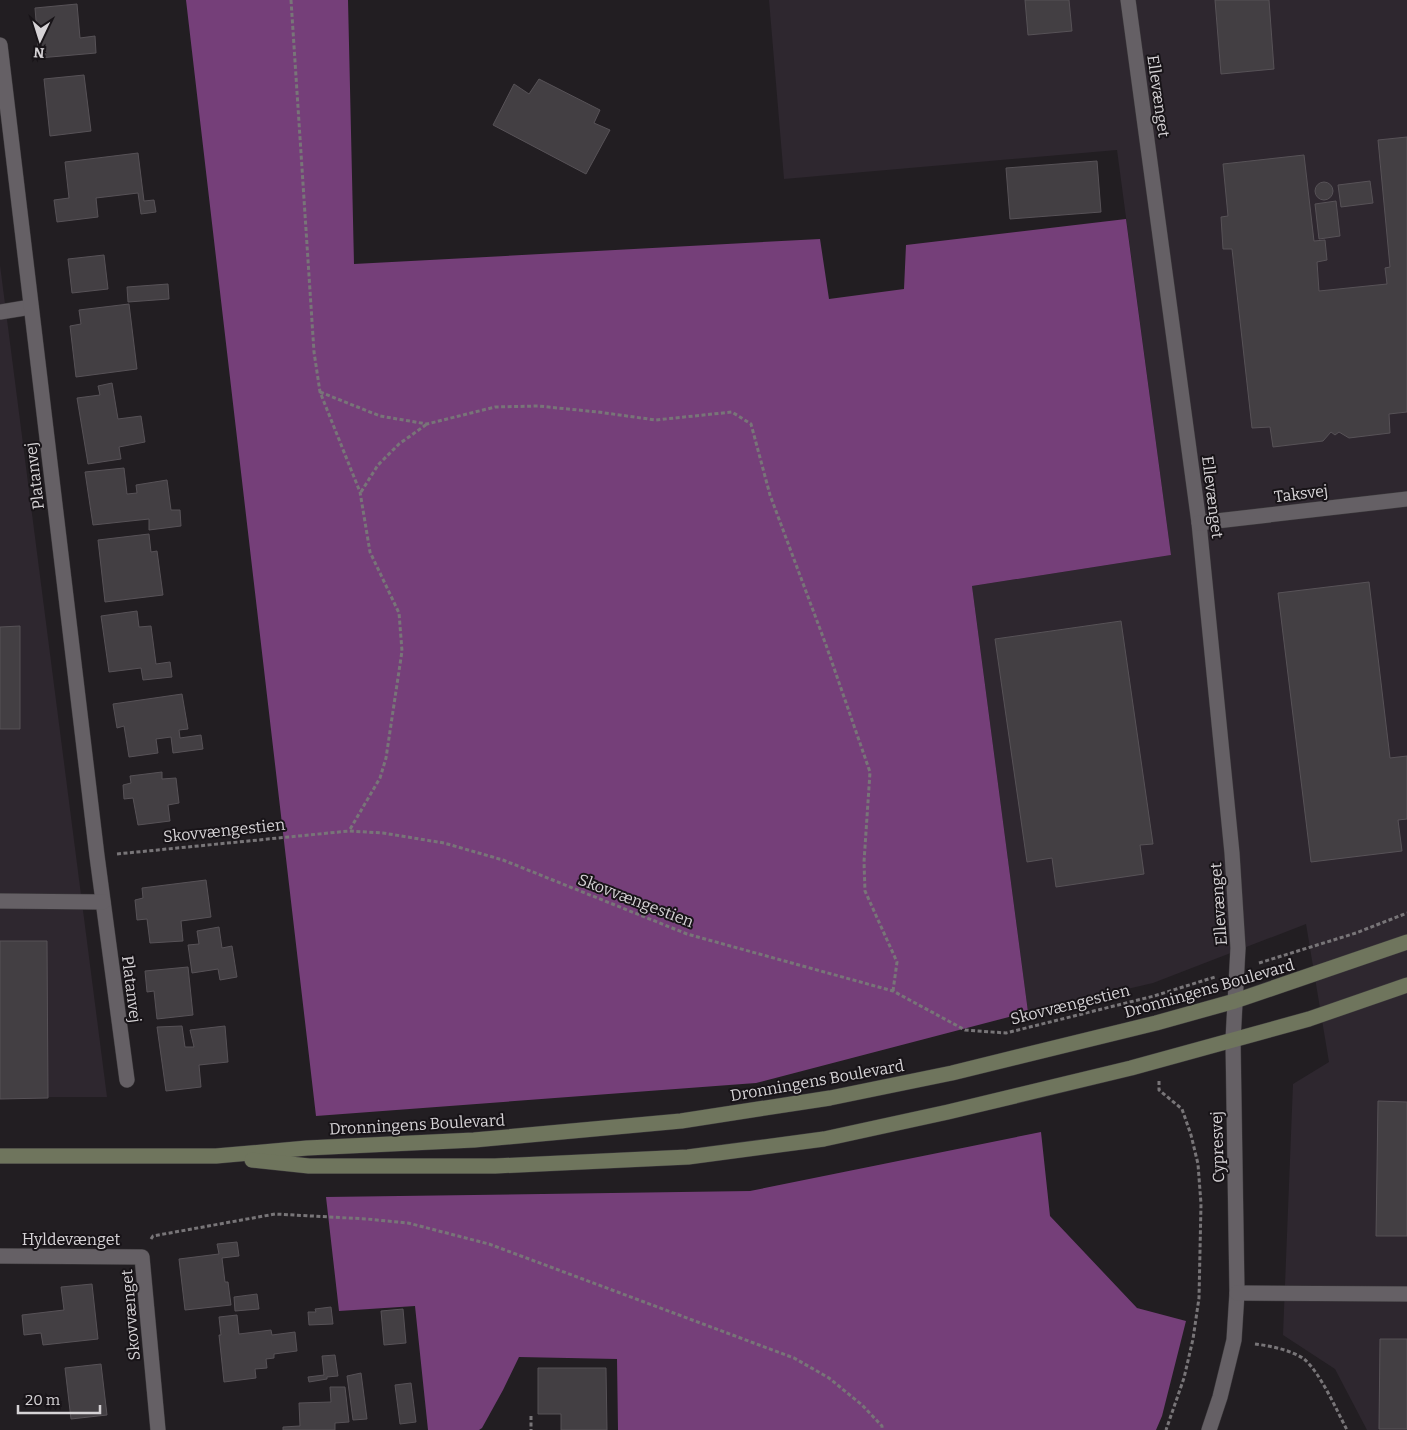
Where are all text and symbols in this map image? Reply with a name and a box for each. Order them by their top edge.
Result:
north arrow [15,15,65,65]
text: N [33,44,45,61]
street label: Ellevænget [1143,54,1174,139]
street label: Platanvej [21,441,48,511]
street label: Ellevænget [1198,455,1227,540]
street label: Taksvej [1273,481,1329,506]
street label: Skovvængestien [162,815,286,846]
street label: Ellevænget [1206,862,1231,946]
street label: Skovvængestien [575,870,696,931]
street label: Platanvej [118,954,145,1024]
street label: Dronningens Boulevard [1122,955,1297,1022]
street label: Skovvængestien [1008,980,1132,1029]
street label: Dronningens Boulevard [729,1056,906,1105]
street label: Dronningens Boulevard [329,1110,506,1139]
street label: Cypresvej [1207,1111,1228,1183]
street label: Hyldevænget [22,1230,120,1249]
street label: Skovvænget [117,1269,144,1361]
scale bar [18,1382,100,1414]
text: 20 m [25,1391,61,1409]

